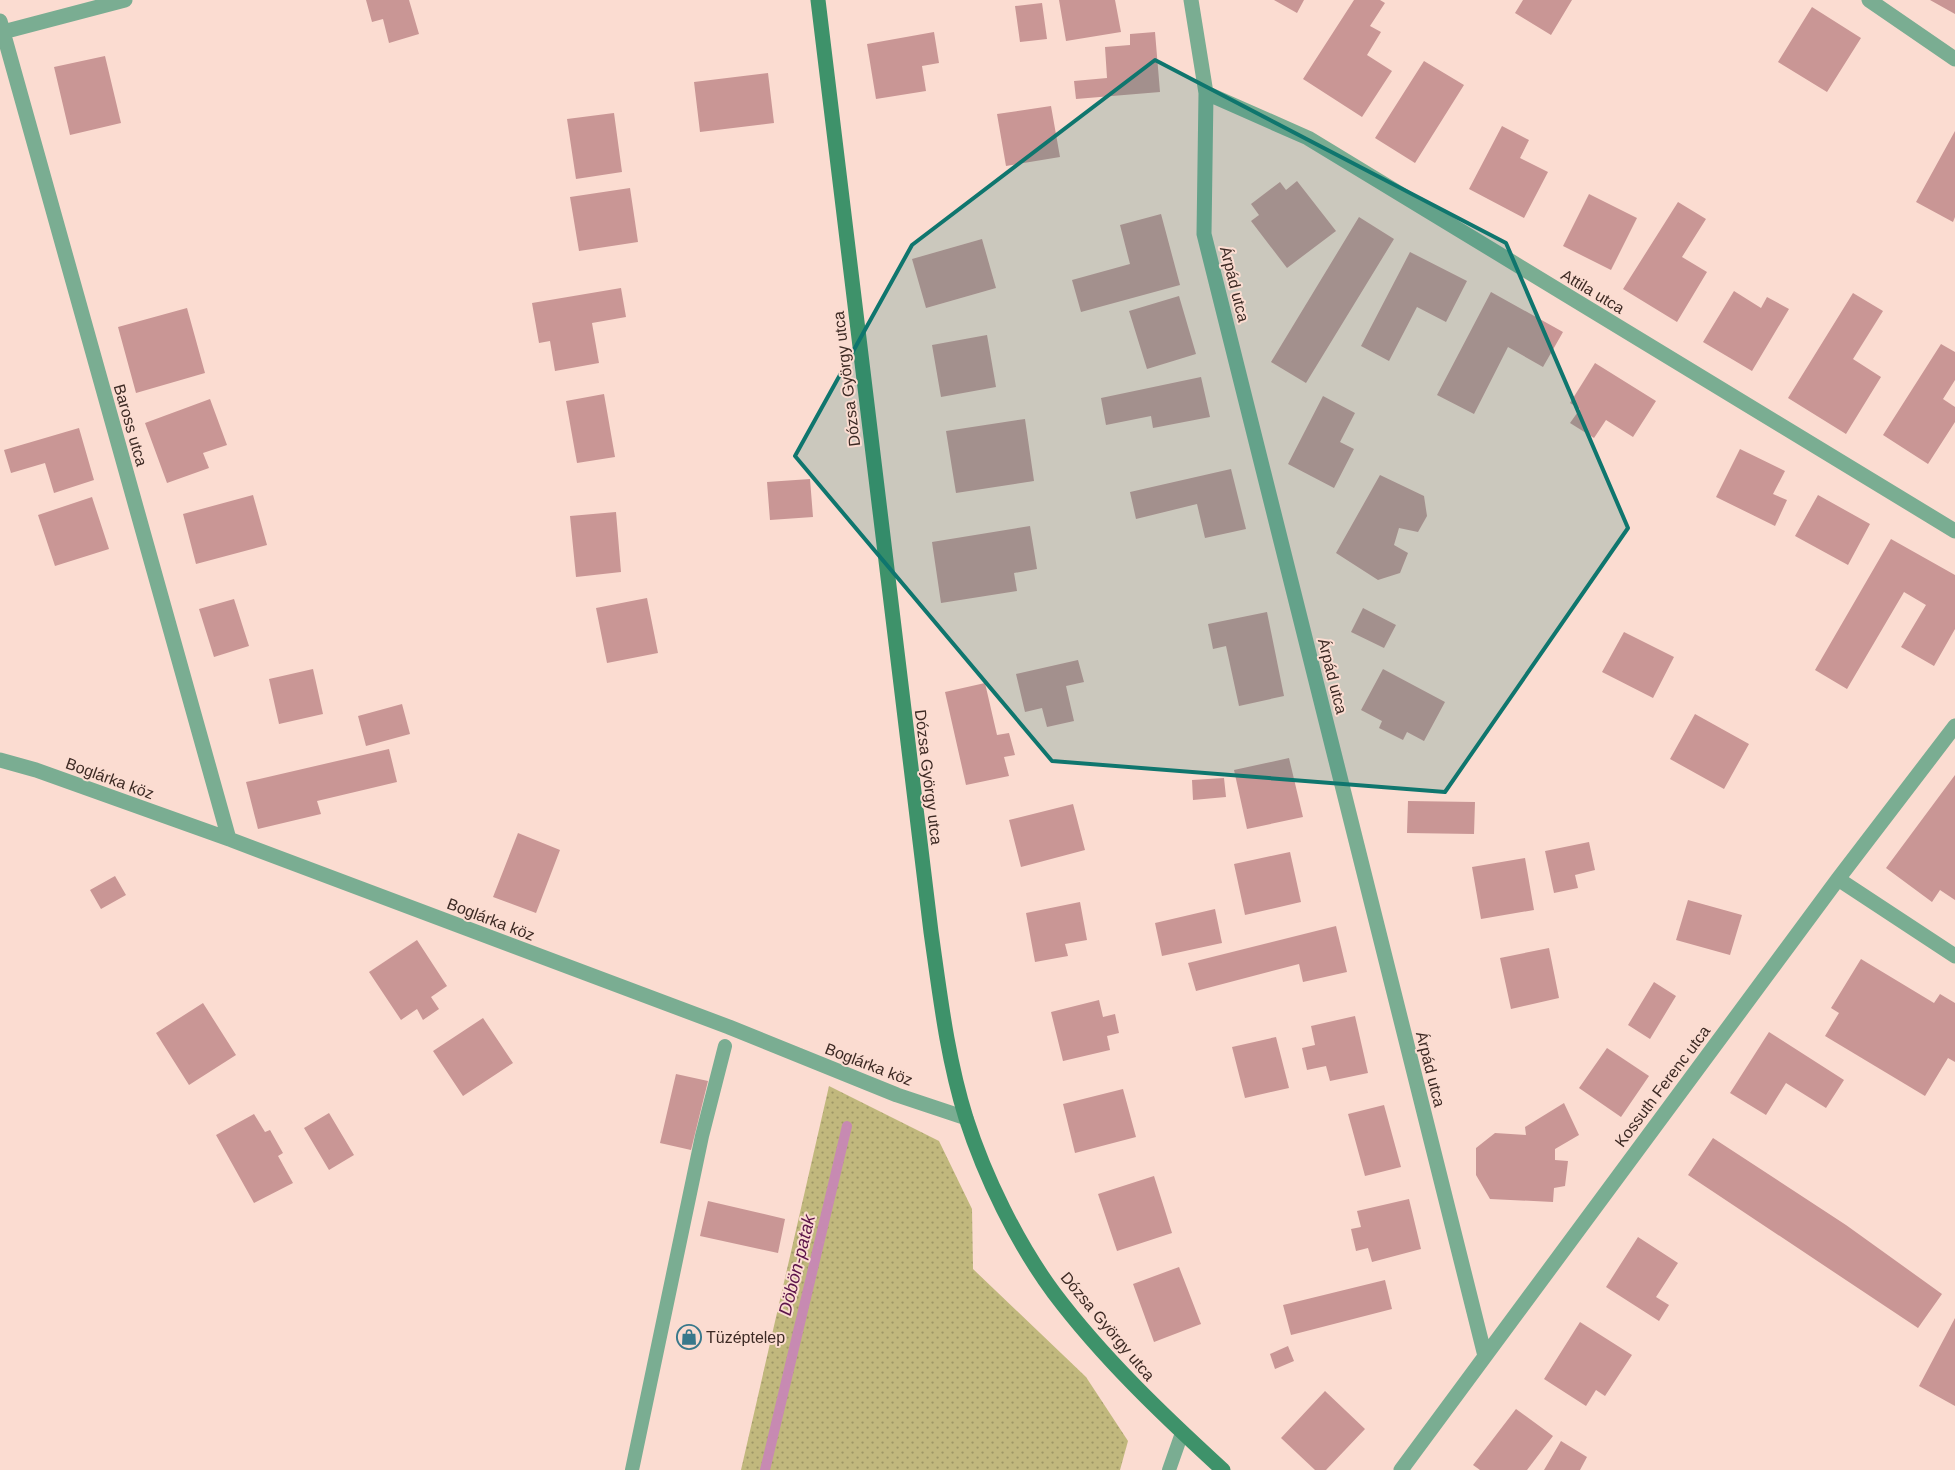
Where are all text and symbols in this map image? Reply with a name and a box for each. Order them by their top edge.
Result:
street label: Árpád utca [1217,244,1253,324]
street label: Attila utca [1558,266,1627,317]
street label: Dózsa György utca [830,310,863,447]
street label: Baross utca [111,382,150,468]
street label: Árpád utca [1315,636,1351,716]
street label: Dózsa György utca [912,709,945,846]
street label: Boglárka köz [63,755,156,802]
street label: Boglárka köz [445,895,537,944]
street label: Kossuth Ferenc utca [1611,1023,1713,1150]
street label: Árpád utca [1413,1029,1449,1109]
street label: Boglárka köz [823,1040,915,1089]
water label: Döbön-patak [775,1212,819,1317]
street label: Dózsa György utca [1057,1269,1158,1384]
shop icon: Tüzéptelep [676,1324,702,1350]
place label: Tüzéptelep [706,1329,785,1346]

